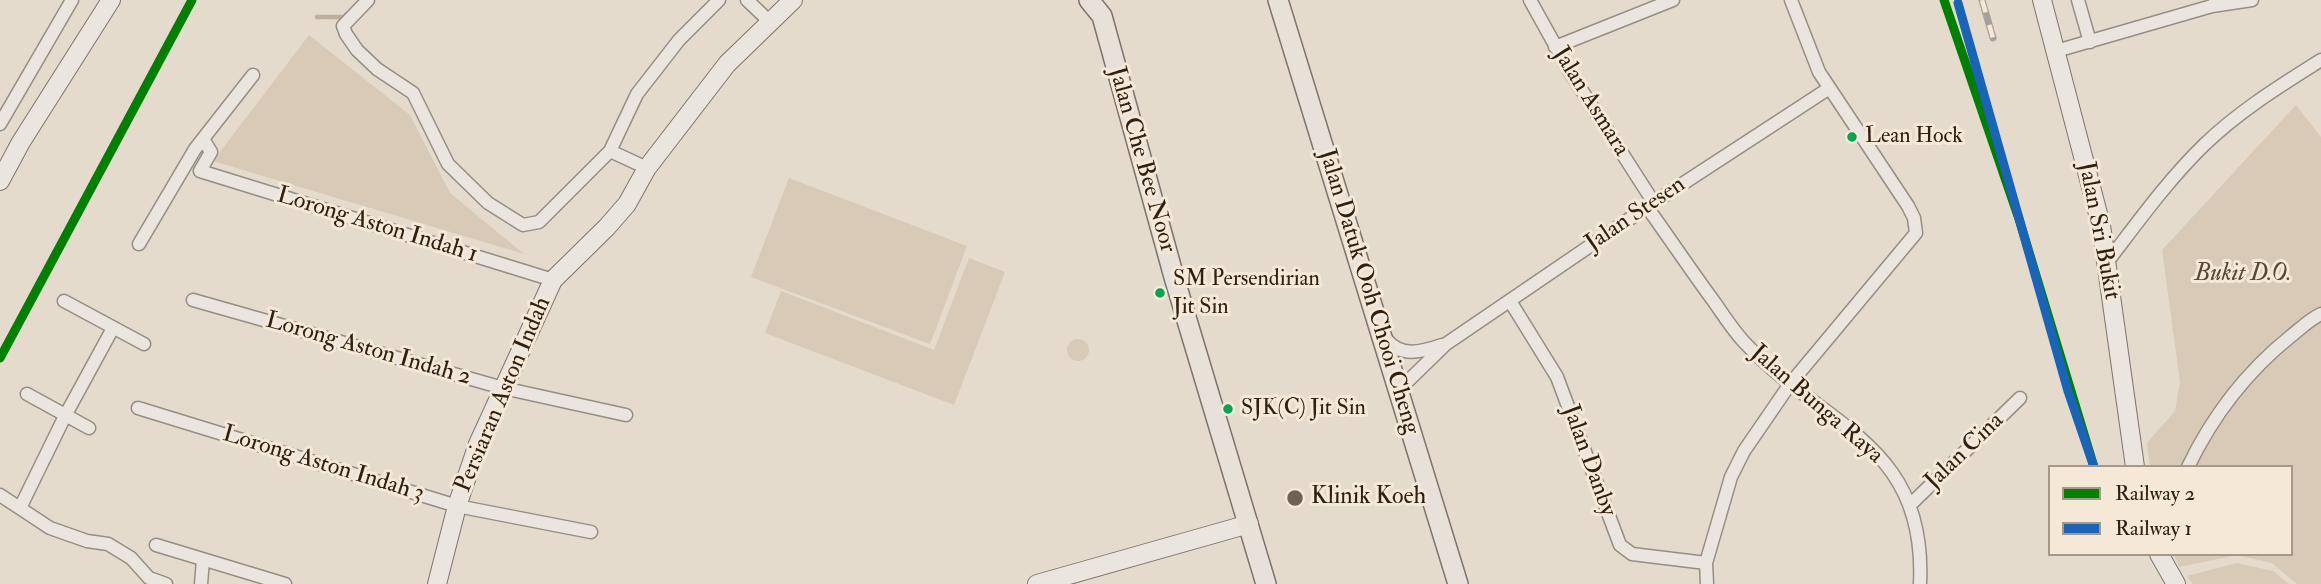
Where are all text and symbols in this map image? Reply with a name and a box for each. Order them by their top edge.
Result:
street label: Jalan Asmara [1545,42,1635,162]
street label: Jalan Che Bee Noor [1101,64,1181,256]
place label: Lean Hock [1865,124,1963,150]
marker: Lean Hock [1845,130,1859,144]
street label: Jalan Datuk Ooh Chooi Cheng [1311,146,1425,438]
street label: Jalan Sri Bukit [2071,160,2125,302]
street label: Jalan Stesen [1581,171,1691,259]
street label: Lorong Aston Indah 1 [273,182,481,270]
park label: Bukit D.O. [2194,261,2292,289]
place label: SM Persendirian Jit Sin [1173,267,1320,318]
marker: SM Persendirian Jit Sin [1153,286,1167,300]
street label: Persiaran Aston Indah [450,293,558,497]
street label: Lorong Aston Indah 2 [262,307,474,393]
street label: Jalan Bunga Raya [1744,339,1888,471]
place label: SJK(C) Jit Sin [1241,396,1366,422]
street label: Jalan Danby [1555,401,1621,521]
marker: SJK(C) Jit Sin [1221,402,1235,416]
street label: Jalan Cina [1920,407,2010,497]
street label: Lorong Aston Indah 3 [219,421,427,509]
legend [2048,465,2293,556]
text: Railway 2 [2115,480,2195,507]
place label: Klinik Koeh [1311,484,1426,512]
marker: Klinik Koeh [1285,488,1305,508]
text: Railway 1 [2115,515,2192,542]

